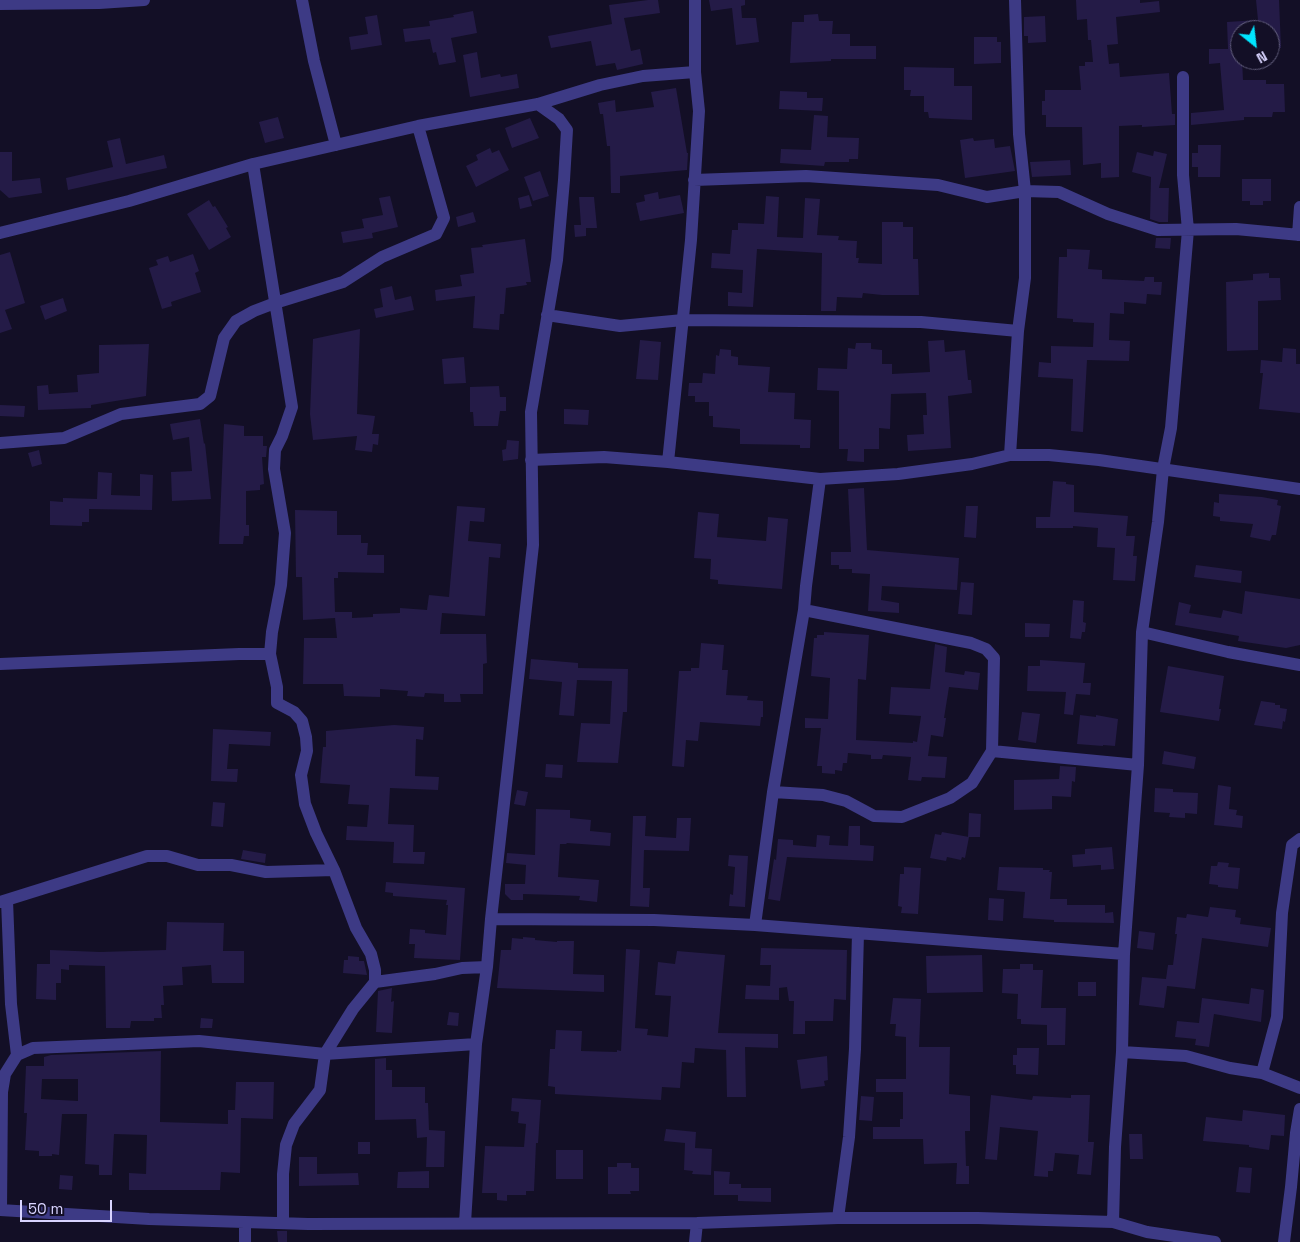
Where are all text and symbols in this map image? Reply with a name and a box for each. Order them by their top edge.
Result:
north arrow [1230,20,1280,70]
text: N [1253,47,1270,67]
scale bar [22,1190,115,1222]
text: 50 m [28,1199,63,1218]

